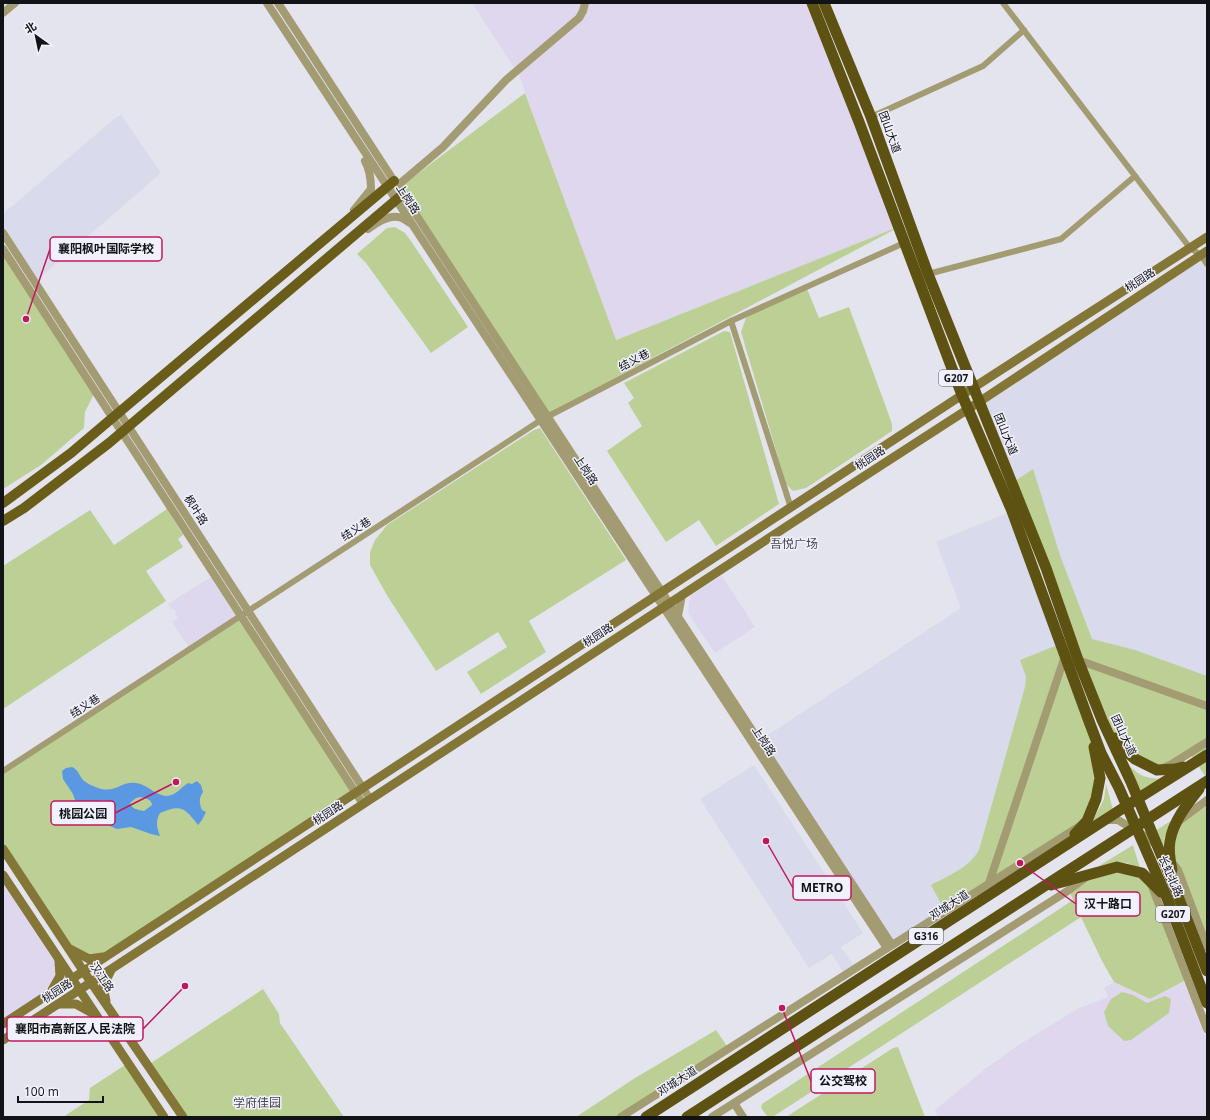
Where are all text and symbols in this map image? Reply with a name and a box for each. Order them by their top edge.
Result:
north arrow [16,16,56,56]
text: 北 [22,18,39,36]
street label: 团山大道 [876,109,905,155]
street label: 上岗路 [393,181,424,217]
callout: 襄阳枫叶国际学校 [50,237,162,261]
text: 襄阳枫叶国际学校 [58,240,154,257]
street label: 桃园路 [1122,264,1158,295]
street label: 结义巷 [616,345,652,374]
road number: G207 [939,370,973,386]
street label: 团山大道 [991,411,1022,457]
street label: 桃园路 [852,442,888,473]
street label: 上岗路 [571,452,602,488]
street label: 枫叶路 [181,492,212,528]
street label: 结义巷 [338,513,374,544]
district label: 吾悦广场 [770,535,818,552]
street label: 桃园路 [580,619,616,650]
street label: 结义巷 [67,690,103,721]
street label: 团山大道 [1108,712,1141,758]
street label: 上岗路 [749,723,780,759]
street label: 桃园路 [310,797,346,828]
callout: 桃园公园 [51,801,115,825]
text: 桃园公园 [59,805,107,822]
street label: 长虹北路 [1156,853,1187,899]
callout: METRO [793,876,851,900]
text: METRO [801,879,843,896]
street label: 邓城大道 [926,886,971,923]
callout: 汉十路口 [1076,892,1140,916]
text: 汉十路口 [1084,895,1132,912]
road number: G207 [1156,906,1190,922]
road number: G316 [909,928,943,944]
street label: 汉江路 [87,959,118,995]
street label: 桃园路 [39,975,75,1006]
callout: 襄阳市高新区人民法院 [7,1017,143,1041]
text: 襄阳市高新区人民法院 [15,1020,135,1037]
street label: 邓城大道 [654,1062,699,1099]
callout: 公交驾校 [811,1069,875,1093]
text: 公交驾校 [819,1072,867,1089]
scale bar [18,1078,103,1104]
text: 100 m [24,1083,59,1100]
district label: 学府佳园 [233,1094,281,1111]

